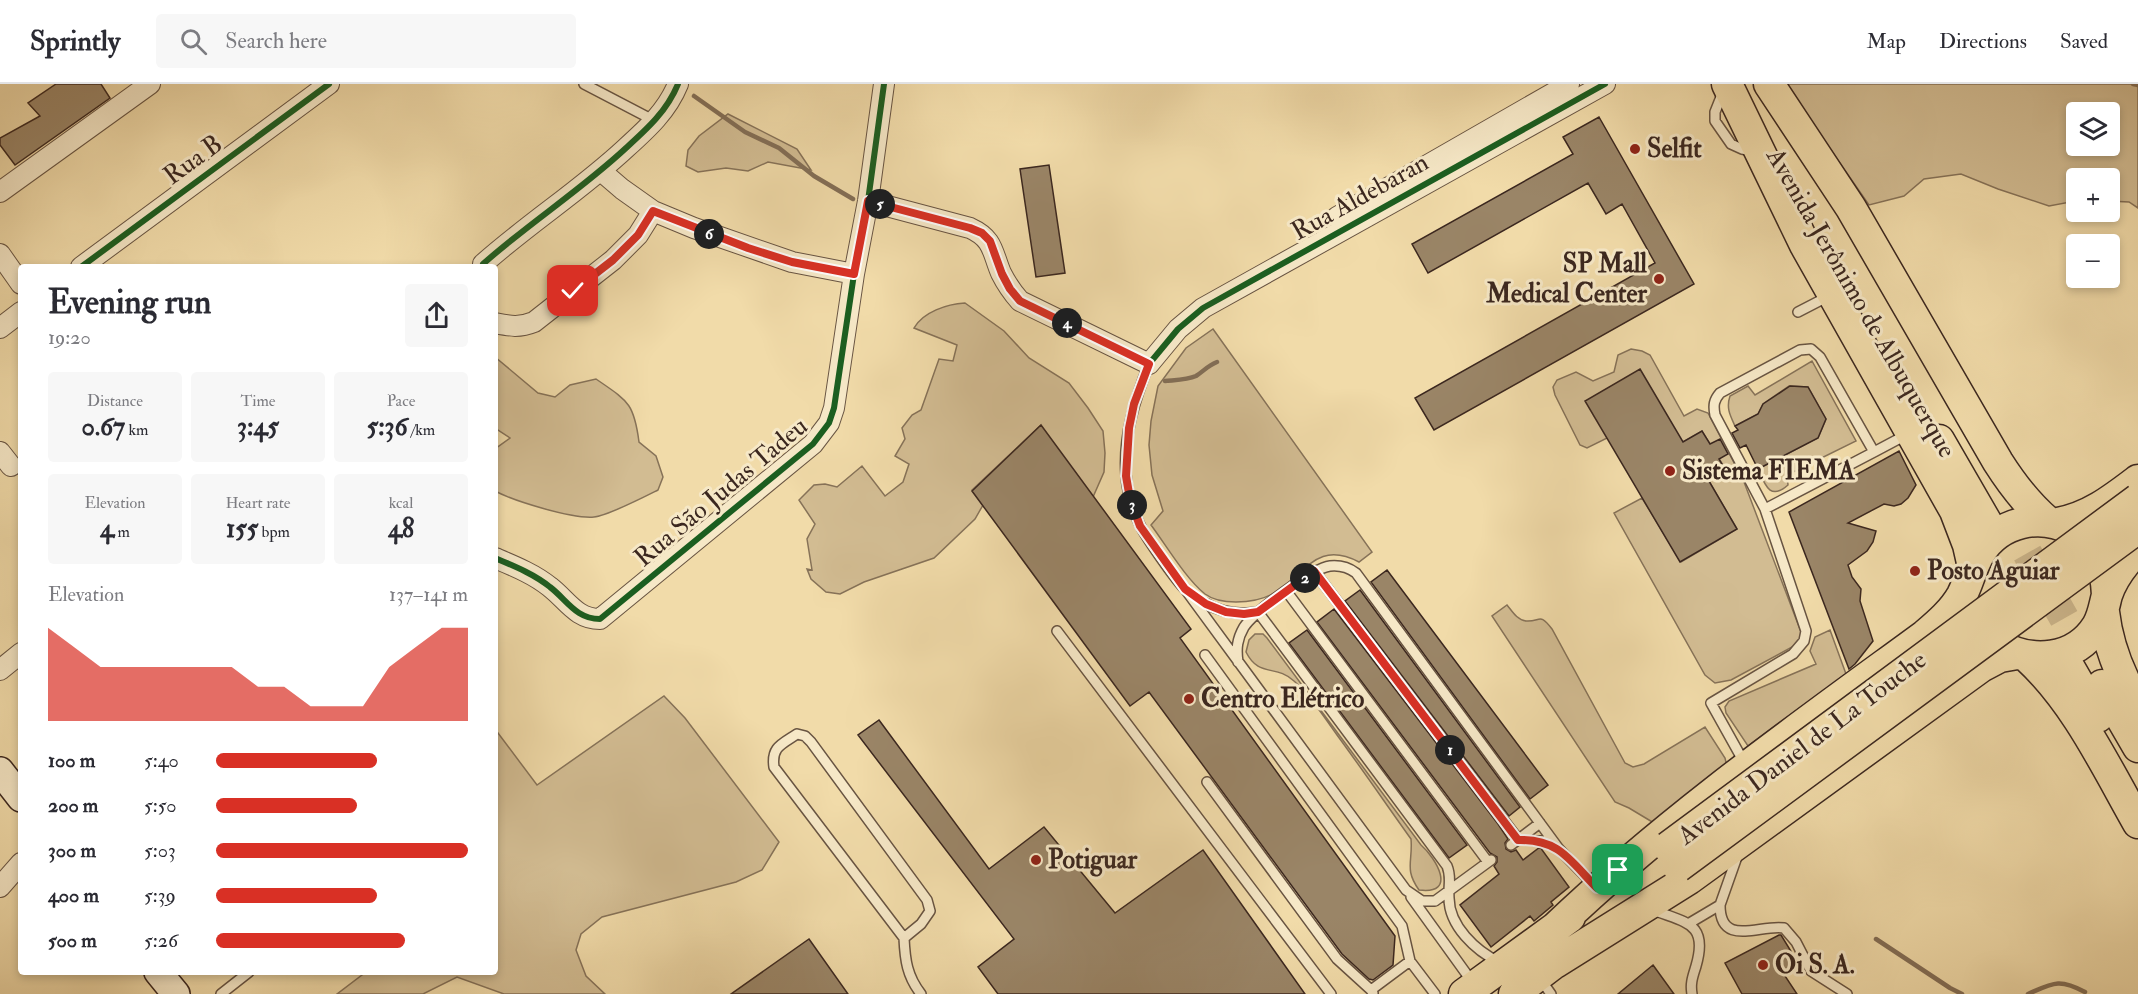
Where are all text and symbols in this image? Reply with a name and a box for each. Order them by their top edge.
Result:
search box [156,14,576,68]
text: Sprintly [30,24,120,59]
icon: search [177,25,210,58]
text: Search here [225,27,327,55]
text: Map [1866,28,1906,55]
text: Directions [1939,28,2027,55]
text: Saved [2060,28,2108,55]
map controls [2066,102,2120,288]
button: layers [2066,102,2120,156]
street label: Rua B [157,128,229,192]
place label: Selfit [1647,133,1702,165]
marker: Selfit [1628,142,1642,156]
street label: Avenida Jerônimo de Albuquerque [1759,142,1963,464]
street label: Rua Aldebaran [1286,146,1434,248]
button: + [2066,168,2120,222]
pin: 5 [865,189,895,219]
text: 5 [876,194,884,214]
pin: 6 [694,219,724,249]
text: 6 [705,224,713,244]
button: − [2066,234,2120,288]
place label: SP Mall Medical Center [1485,248,1647,310]
pin [547,265,598,316]
marker: SP Mall Medical Center [1652,272,1666,286]
icon: check [556,274,589,307]
text: Evening run [48,282,211,323]
button: share [405,284,468,347]
pin: 4 [1052,308,1082,338]
text: 4 [1063,313,1071,333]
text: 19:20 [48,325,91,350]
text: Distance [87,391,143,411]
text: Time [241,391,275,411]
text: Pace [387,391,415,411]
street label: Rua São Judas Tadeu [628,410,814,574]
text: 0.67 [82,411,125,443]
text: 3:45 [237,411,279,443]
text: 5:36 [367,411,408,443]
text: km [125,420,148,440]
text: /km [408,420,435,440]
place label: Sistema FIEMA [1682,455,1856,487]
marker: Sistema FIEMA [1663,464,1677,478]
pin: 3 [1117,490,1147,520]
text: Elevation [85,493,145,513]
text: Heart rate [225,493,291,513]
text: kcal [389,493,413,513]
text: 3 [1129,495,1135,515]
text: 4 [100,513,114,545]
text: 155 [226,513,258,545]
text: 48 [388,513,414,545]
text: m [114,522,130,542]
text: bpm [258,522,290,542]
place label: Posto Aguiar [1927,555,2060,588]
pin: 2 [1290,563,1320,593]
marker: Posto Aguiar [1908,564,1922,578]
text: 2 [1301,568,1309,588]
text: Elevation [48,582,124,607]
text: 137–141 m [389,582,468,607]
street label: Avenida Daniel de La Touche [1671,644,1933,853]
place label: Centro Elétrico [1201,683,1365,715]
marker: Centro Elétrico [1182,692,1196,706]
pin: 1 [1435,735,1465,765]
text: 1 [1447,740,1453,760]
text: 100 m [48,748,95,773]
text: 5:40 [144,748,179,773]
text: 200 m [48,793,98,818]
text: 5:50 [144,793,177,818]
text: 300 m [48,838,96,863]
text: 5:03 [144,838,176,863]
place label: Potiguar [1048,844,1137,877]
pin [1592,844,1643,895]
marker: Potiguar [1029,853,1043,867]
icon: arrive [1601,853,1634,886]
text: 400 m [48,883,99,908]
text: 5:39 [144,883,176,908]
text: 500 m [48,928,97,953]
text: 5:26 [144,928,178,953]
place label: Oi S. A. [1775,949,1855,981]
marker: Oi S. A. [1756,958,1770,972]

